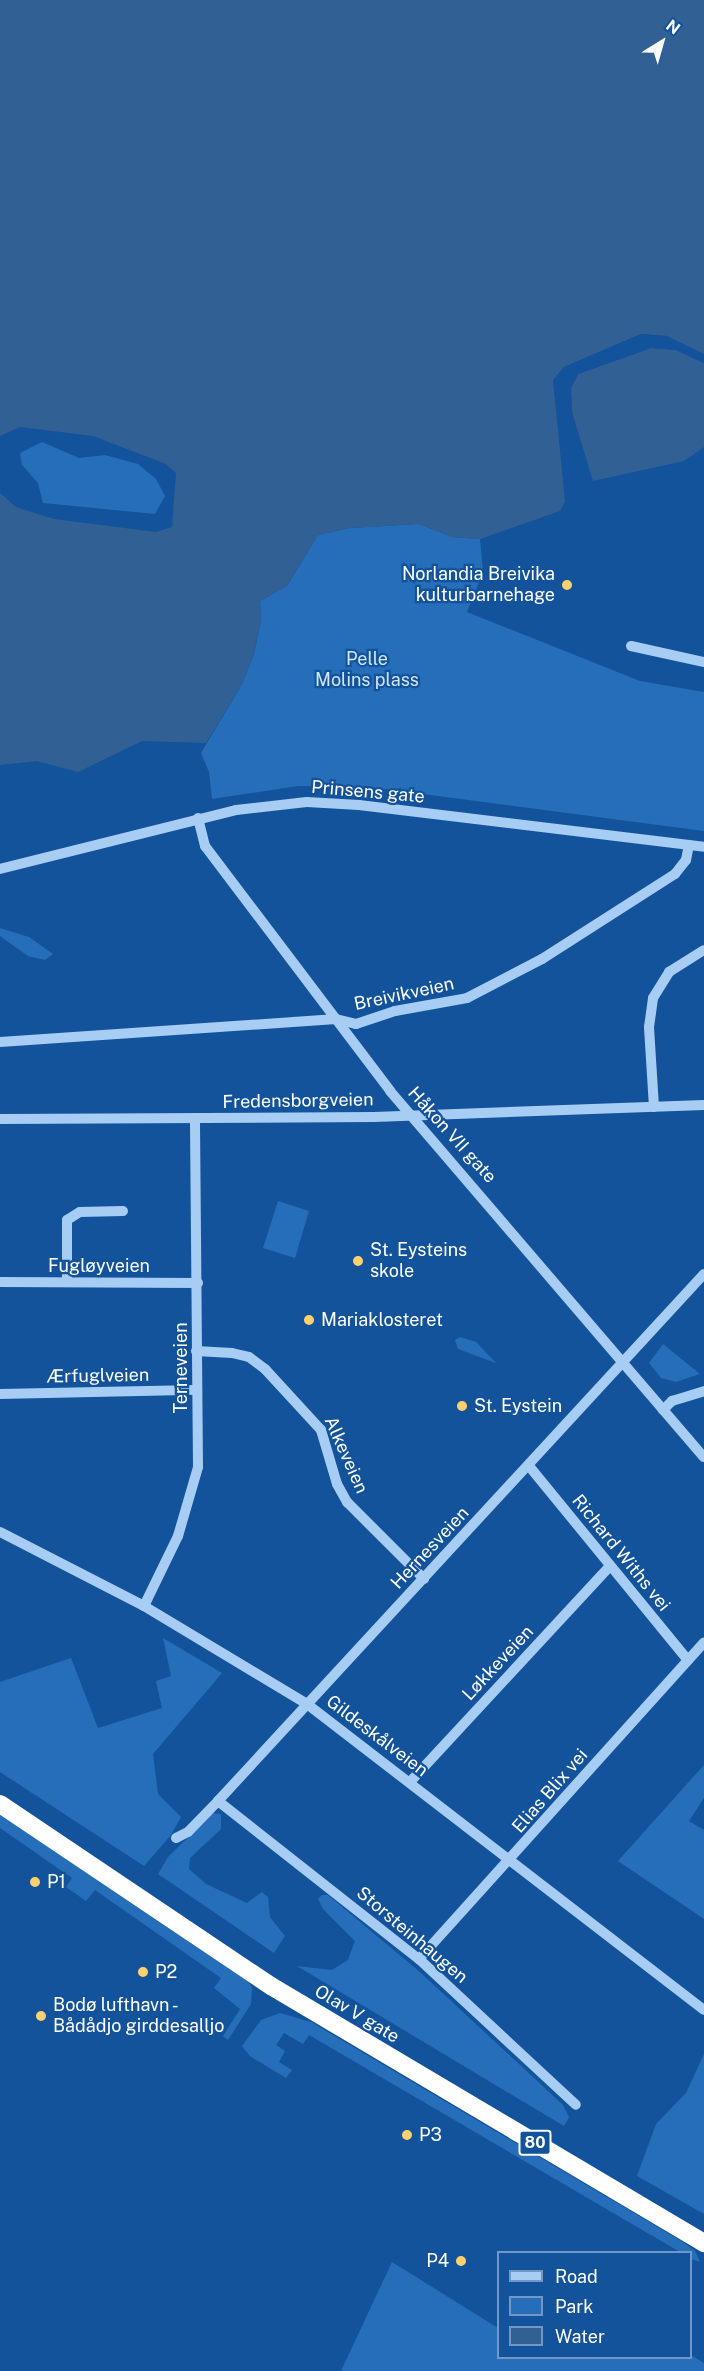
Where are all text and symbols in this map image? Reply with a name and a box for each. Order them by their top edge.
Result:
north arrow [632,12,692,72]
text: N [662,16,684,39]
place label: Norlandia Breivika kulturbarnehage [402,564,555,606]
marker: Norlandia Breivika kulturbarnehage [560,578,574,592]
park label: Pelle Molins plass [315,649,419,692]
street label: Prinsens gate [310,776,426,808]
street label: Breivikveien [352,973,456,1015]
street label: Håkon VII gate [403,1082,501,1188]
street label: Fredensborgveien [222,1089,374,1113]
place label: St. Eysteins skole [370,1240,467,1282]
marker: St. Eysteins skole [351,1254,365,1268]
street label: Fugløyveien [48,1255,150,1277]
place label: Mariaklosteret [321,1309,443,1331]
marker: Mariaklosteret [302,1313,316,1327]
street label: Terneveien [170,1322,192,1414]
street label: Ærfuglveien [47,1364,149,1388]
place label: St. Eystein [474,1395,562,1417]
marker: St. Eystein [455,1399,469,1413]
street label: Alkeveien [319,1413,373,1497]
street label: Richard Withs vei [567,1490,675,1616]
street label: Hernesveien [386,1502,474,1594]
street label: Løkkeveien [458,1621,538,1705]
street label: Gildeskålveien [322,1691,432,1781]
street label: Elias Blix vei [508,1745,592,1837]
place label: P1 [47,1871,66,1893]
marker: P1 [28,1875,42,1889]
street label: Storsteinhaugen [352,1882,472,1988]
place label: P2 [155,1961,177,1983]
marker: P2 [136,1965,150,1979]
street label: Olav V gate [311,1980,403,2048]
place label: Bodø lufthavn - Bådådjo girddesalljo [53,1995,225,2038]
marker: Bodø lufthavn - Bådådjo girddesalljo [34,2009,48,2023]
place label: P3 [419,2124,442,2146]
marker: P3 [400,2128,414,2142]
road number: 80 [518,2130,552,2156]
place label: P4 [426,2250,449,2272]
legend [497,2251,692,2359]
marker: P4 [454,2254,468,2268]
text: Road [555,2266,598,2287]
text: Park [555,2296,593,2317]
text: Water [555,2326,605,2347]

